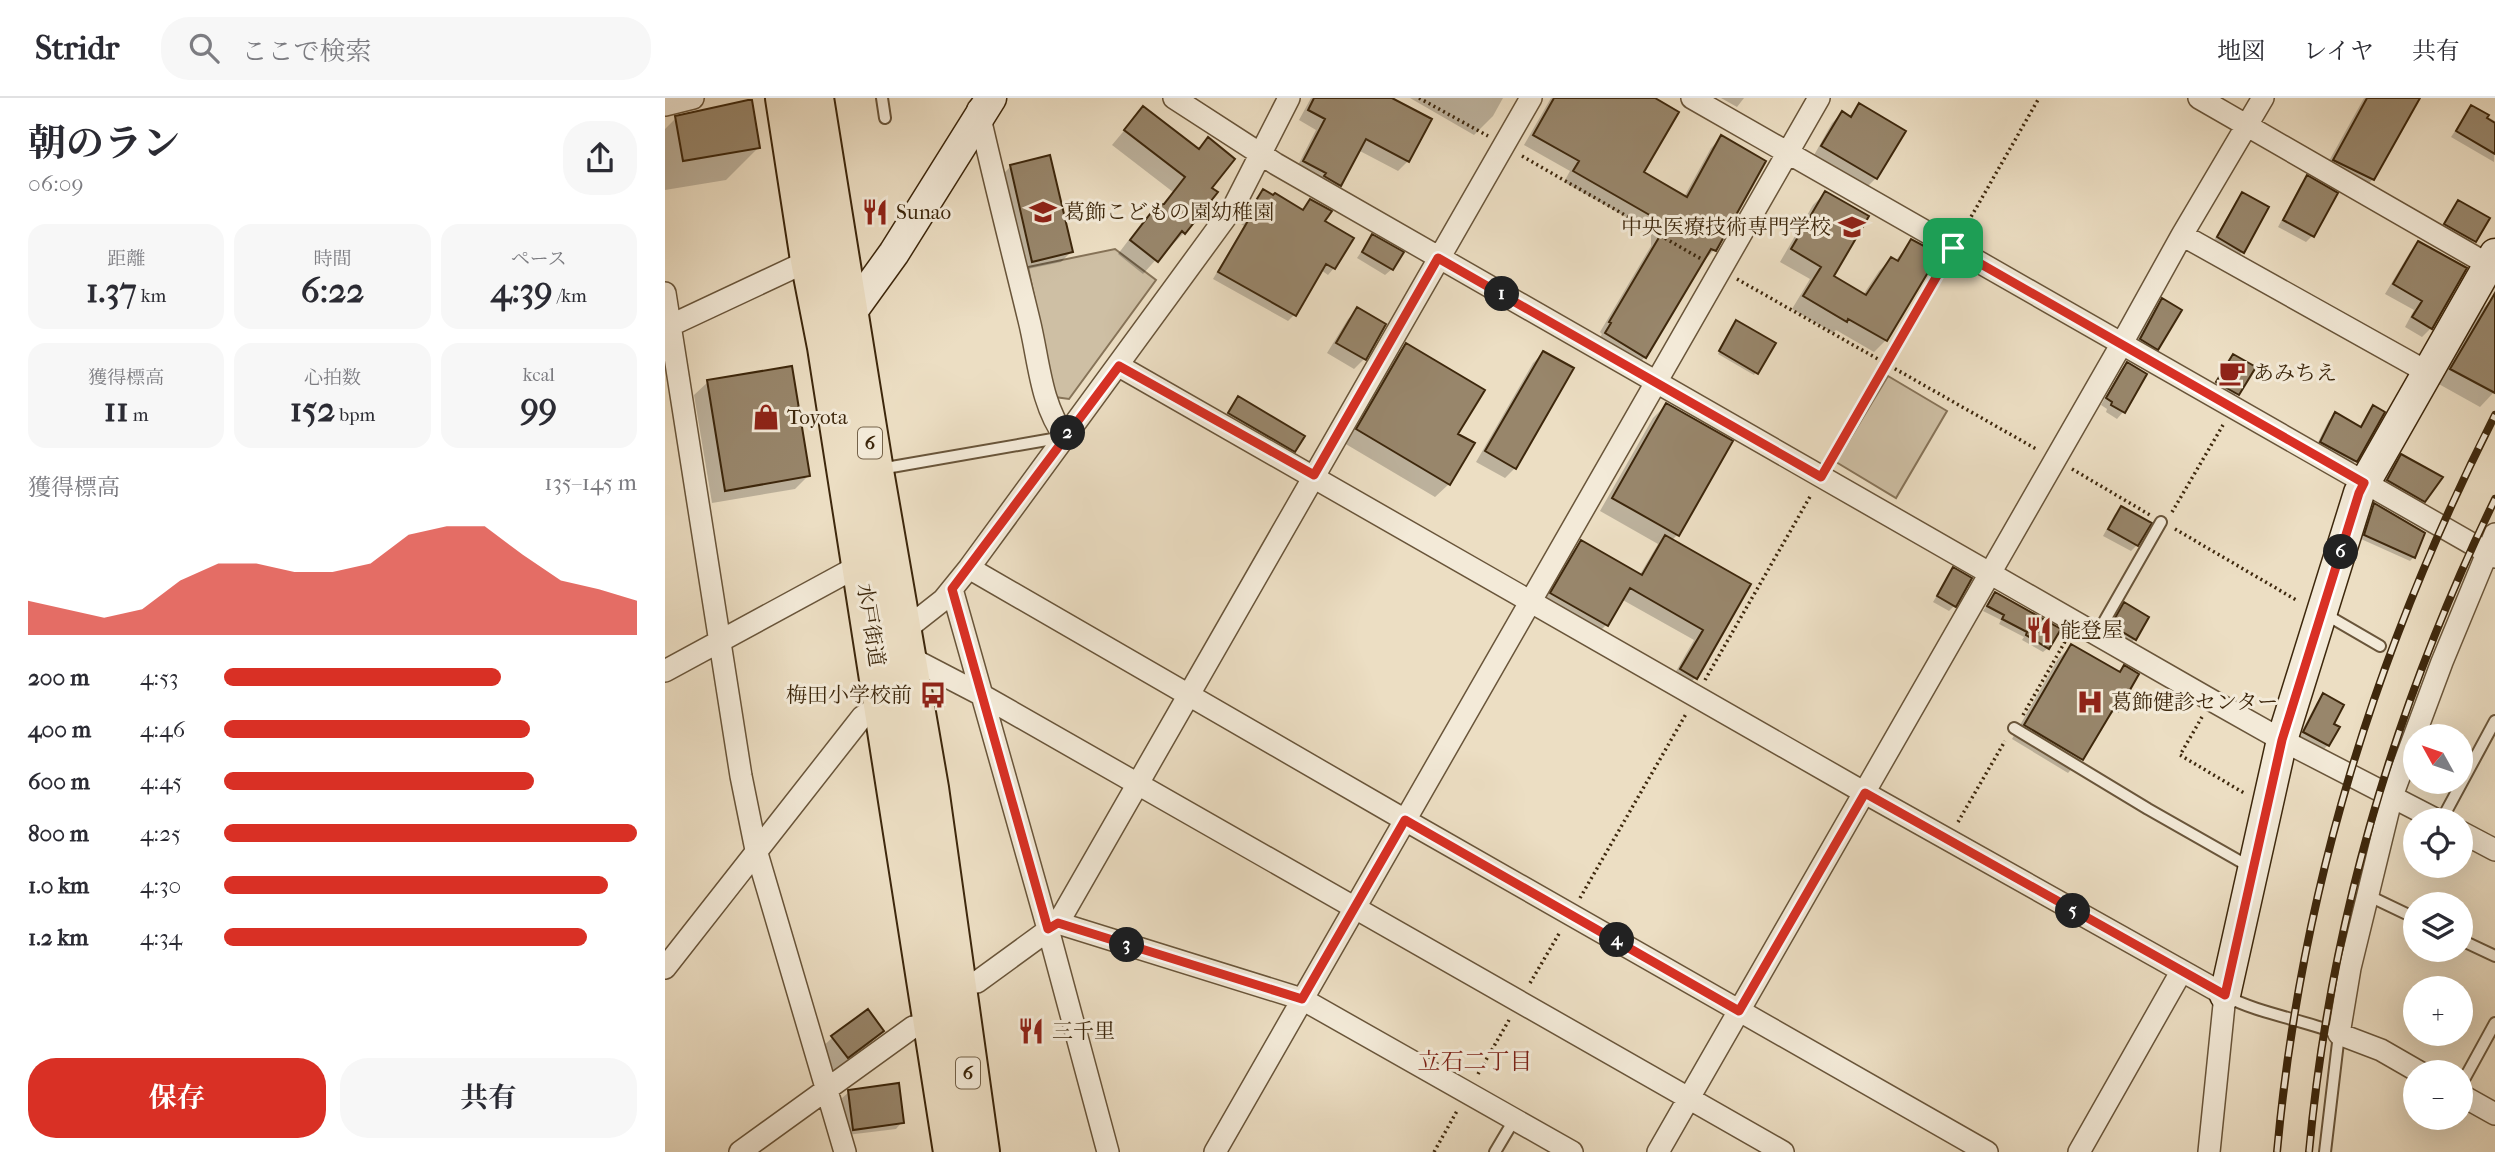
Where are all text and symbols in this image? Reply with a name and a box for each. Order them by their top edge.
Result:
search box [161,17,651,80]
text: Stridr [35,29,119,68]
icon: search [185,29,223,67]
text: ここで検索 [241,36,371,67]
text: 地図 [2217,37,2265,65]
text: レイヤ [2303,37,2374,65]
text: 共有 [2412,37,2460,65]
text: 朝のラン [28,121,180,166]
button: share [563,121,637,195]
text: 06:09 [28,170,83,197]
restaurant icon: Sunao [860,197,890,227]
school or university icon: 葛飾こどもの園幼稚園 [1028,197,1058,227]
place label: Sunao [896,200,951,224]
place label: 葛飾こどもの園幼稚園 [1064,200,1274,224]
school or university icon: 中央医療技術専門学校 [1837,212,1867,242]
place label: 中央医療技術専門学校 [1621,215,1831,239]
pin [1923,218,1983,278]
icon: arrive [1934,229,1972,267]
text: 距離 [107,248,145,270]
text: 時間 [313,248,352,270]
text: ペース [511,248,567,270]
text: 1.37 [86,270,137,311]
text: 6:22 [301,270,364,311]
text: 4:39 [491,270,553,311]
pin: 1 [1485,276,1519,312]
text: 1 [1498,282,1505,304]
text: km [137,285,166,307]
text: /km [553,285,587,307]
cafe icon: あみちえ [2217,358,2247,388]
place label: あみちえ [2253,361,2337,385]
text: kcal [523,364,555,386]
text: 獲得標高 [88,367,164,389]
text: 心拍数 [304,367,361,389]
text: 99 [520,386,557,427]
text: 11 [104,389,129,430]
text: 152 [290,389,335,430]
shop icon: Toyota [751,402,781,432]
text: m [129,404,149,426]
text: bpm [335,404,375,426]
place label: Toyota [787,405,848,429]
pin: 2 [1051,416,1085,450]
text: 2 [1063,421,1072,443]
road number: 6 [858,428,882,458]
text: 135–145 m [544,469,637,496]
text: 獲得標高 [28,474,120,501]
pin: 6 [2323,534,2359,570]
text: 6 [2335,540,2346,562]
street label: 水戸街道 [853,582,889,668]
restaurant icon: 能登屋 [2024,615,2054,645]
place label: 能登屋 [2060,618,2123,642]
text: 200 m [28,664,89,691]
text: 4:53 [140,664,179,691]
bus stop icon: 梅田小学校前 [918,680,948,710]
place label: 梅田小学校前 [786,683,912,707]
hospital icon: 葛飾健診センター [2075,687,2105,717]
place label: 葛飾健診センター [2111,690,2278,714]
text: 400 m [28,716,91,743]
text: 4:46 [140,716,185,743]
north arrow [2403,724,2473,794]
map controls [2403,724,2473,1130]
text: 600 m [28,768,90,795]
text: 4:45 [140,768,182,795]
button: locate [2403,808,2473,878]
text: 800 m [28,820,89,847]
text: 4:25 [140,820,181,847]
text: 1.0 km [28,872,89,899]
text: 4:30 [140,872,181,899]
button: layers [2403,892,2473,962]
pin: 5 [2055,894,2091,928]
text: 5 [2068,899,2077,921]
pin: 4 [1599,922,1635,958]
text: 1.2 km [28,924,88,951]
text: 4:34 [140,924,182,951]
pin: 3 [1109,928,1145,962]
text: 4 [1611,928,1622,950]
text: 3 [1123,933,1130,955]
button: + [2403,976,2473,1046]
restaurant icon: 三千里 [1016,1016,1046,1046]
place label: 三千里 [1052,1019,1115,1043]
district label: 立石二丁目 [1418,1048,1533,1075]
road number: 6 [956,1057,980,1088]
button: 保存 [28,1058,326,1138]
button: 共有 [340,1058,637,1138]
button: − [2403,1060,2473,1130]

